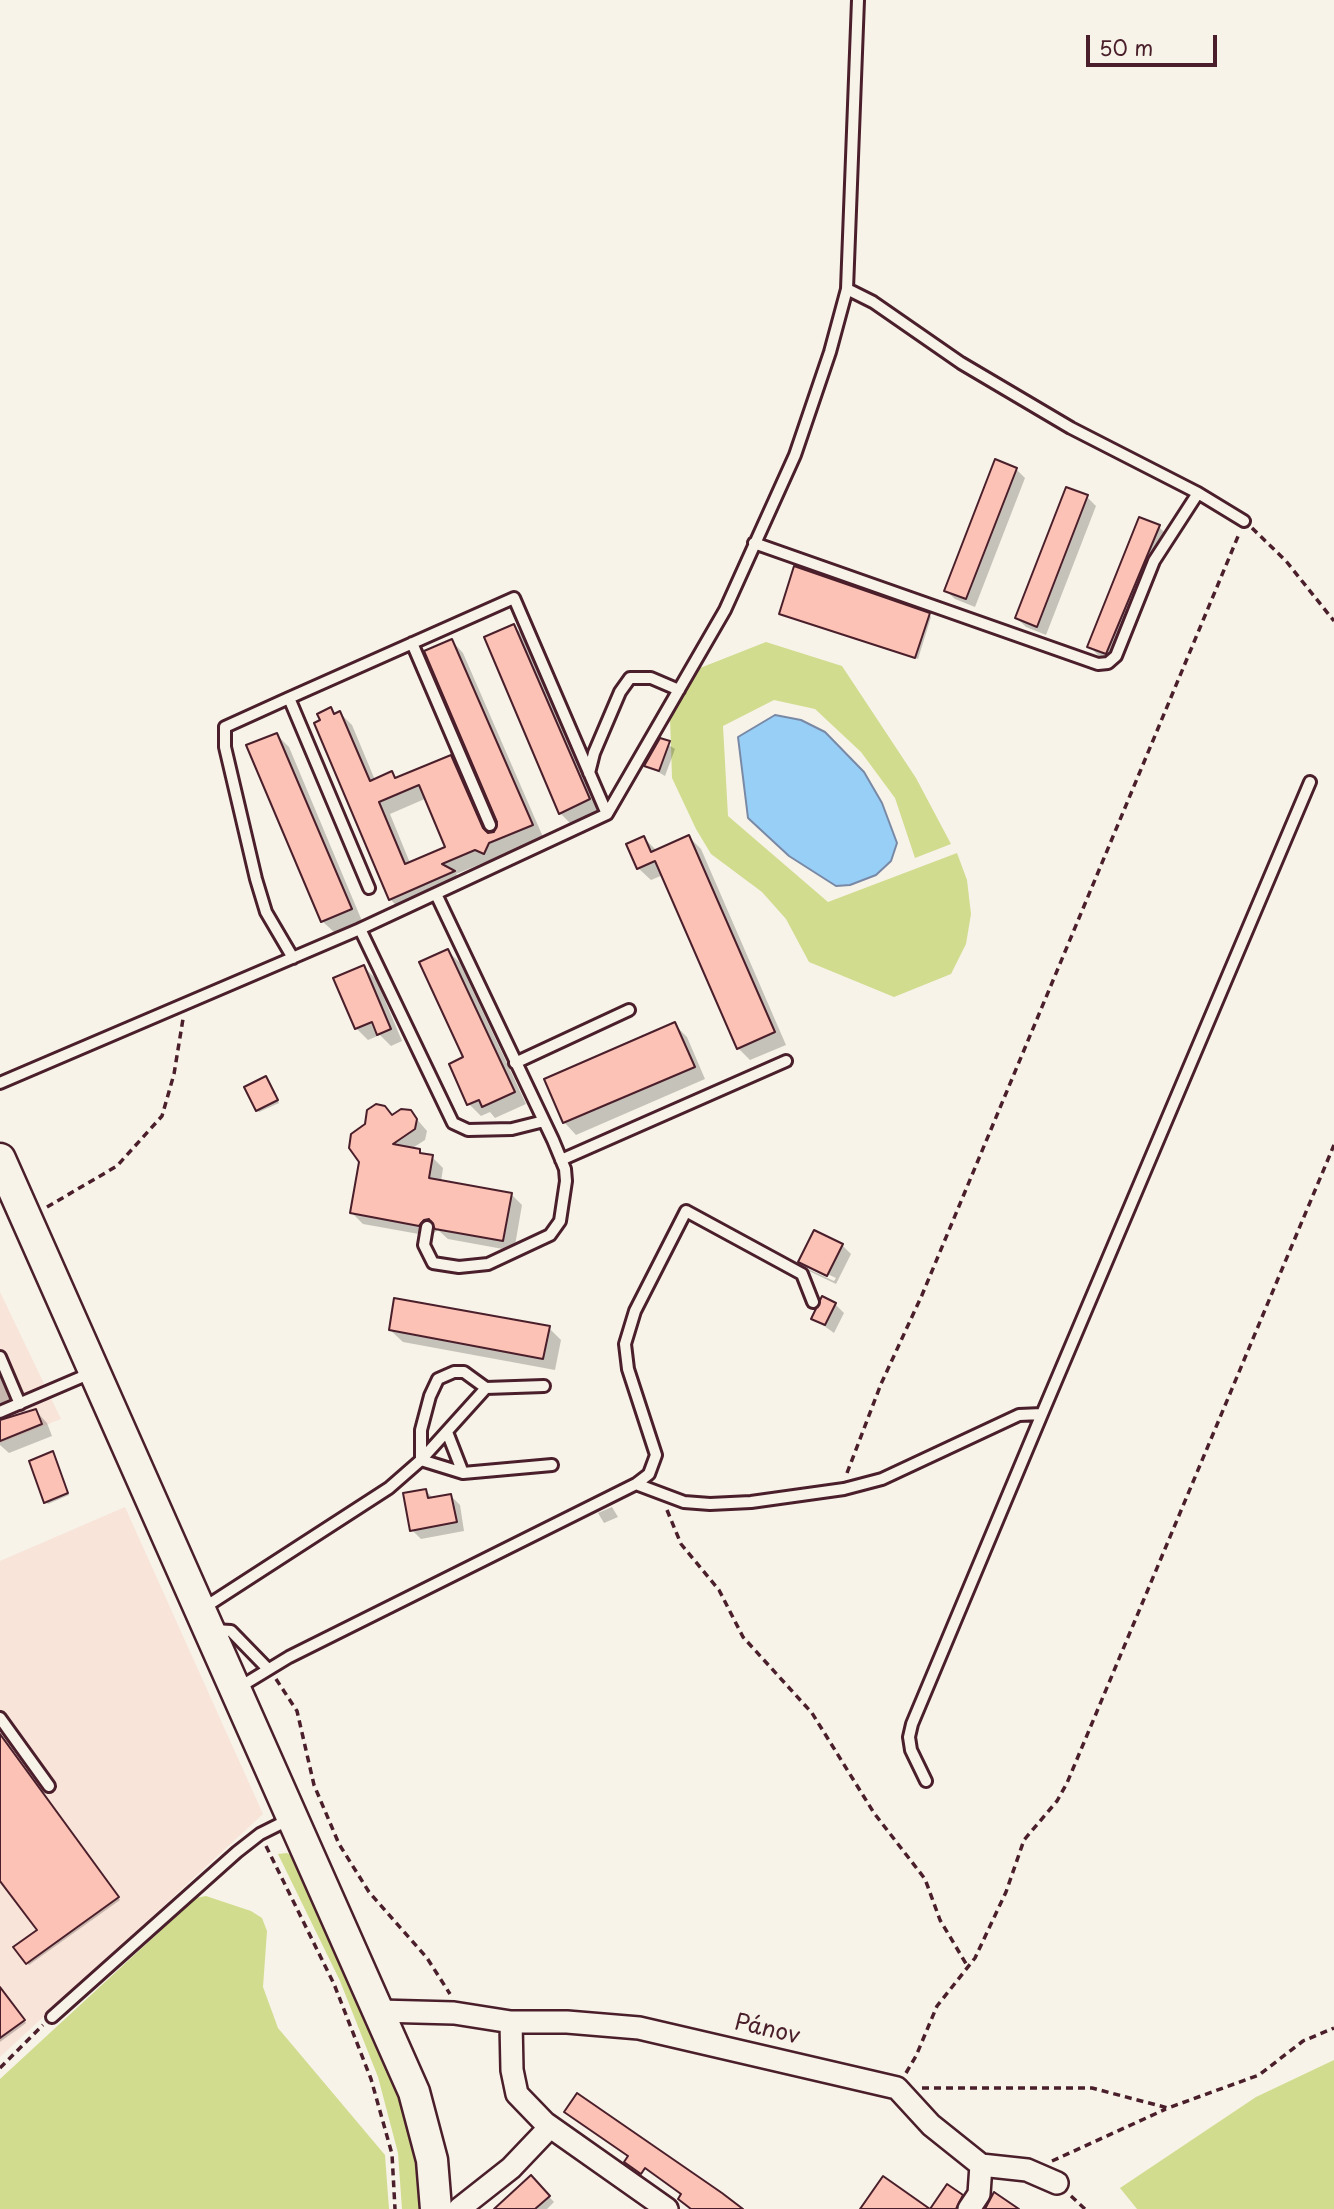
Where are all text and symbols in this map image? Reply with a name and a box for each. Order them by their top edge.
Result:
scale bar [1089,21,1220,65]
text: 50 m [1099,31,1153,63]
street label: Pánov [732,2009,802,2051]

